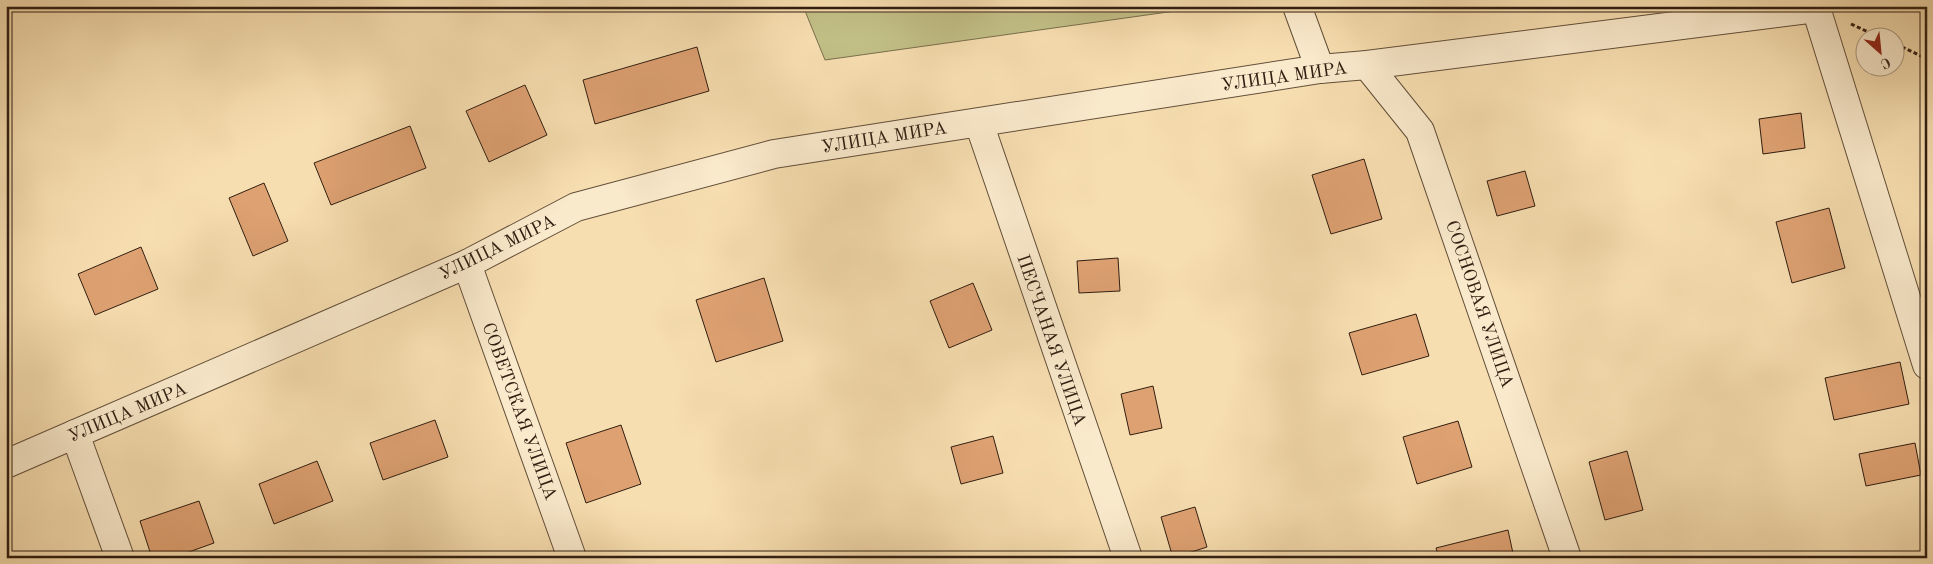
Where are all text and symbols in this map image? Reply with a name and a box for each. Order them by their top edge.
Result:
north arrow [1856,28,1906,78]
text: С [1878,54,1893,71]
street label: УЛИЦА МИРА [1220,59,1349,95]
street label: УЛИЦА МИРА [820,119,949,157]
street label: УЛИЦА МИРА [436,212,559,284]
street label: СОСНОВАЯ УЛИЦА [1442,218,1516,391]
street label: ПЕСЧАНАЯ УЛИЦА [1013,252,1089,429]
street label: СОВЕТСКАЯ УЛИЦА [479,320,560,503]
street label: УЛИЦА МИРА [65,380,190,446]

